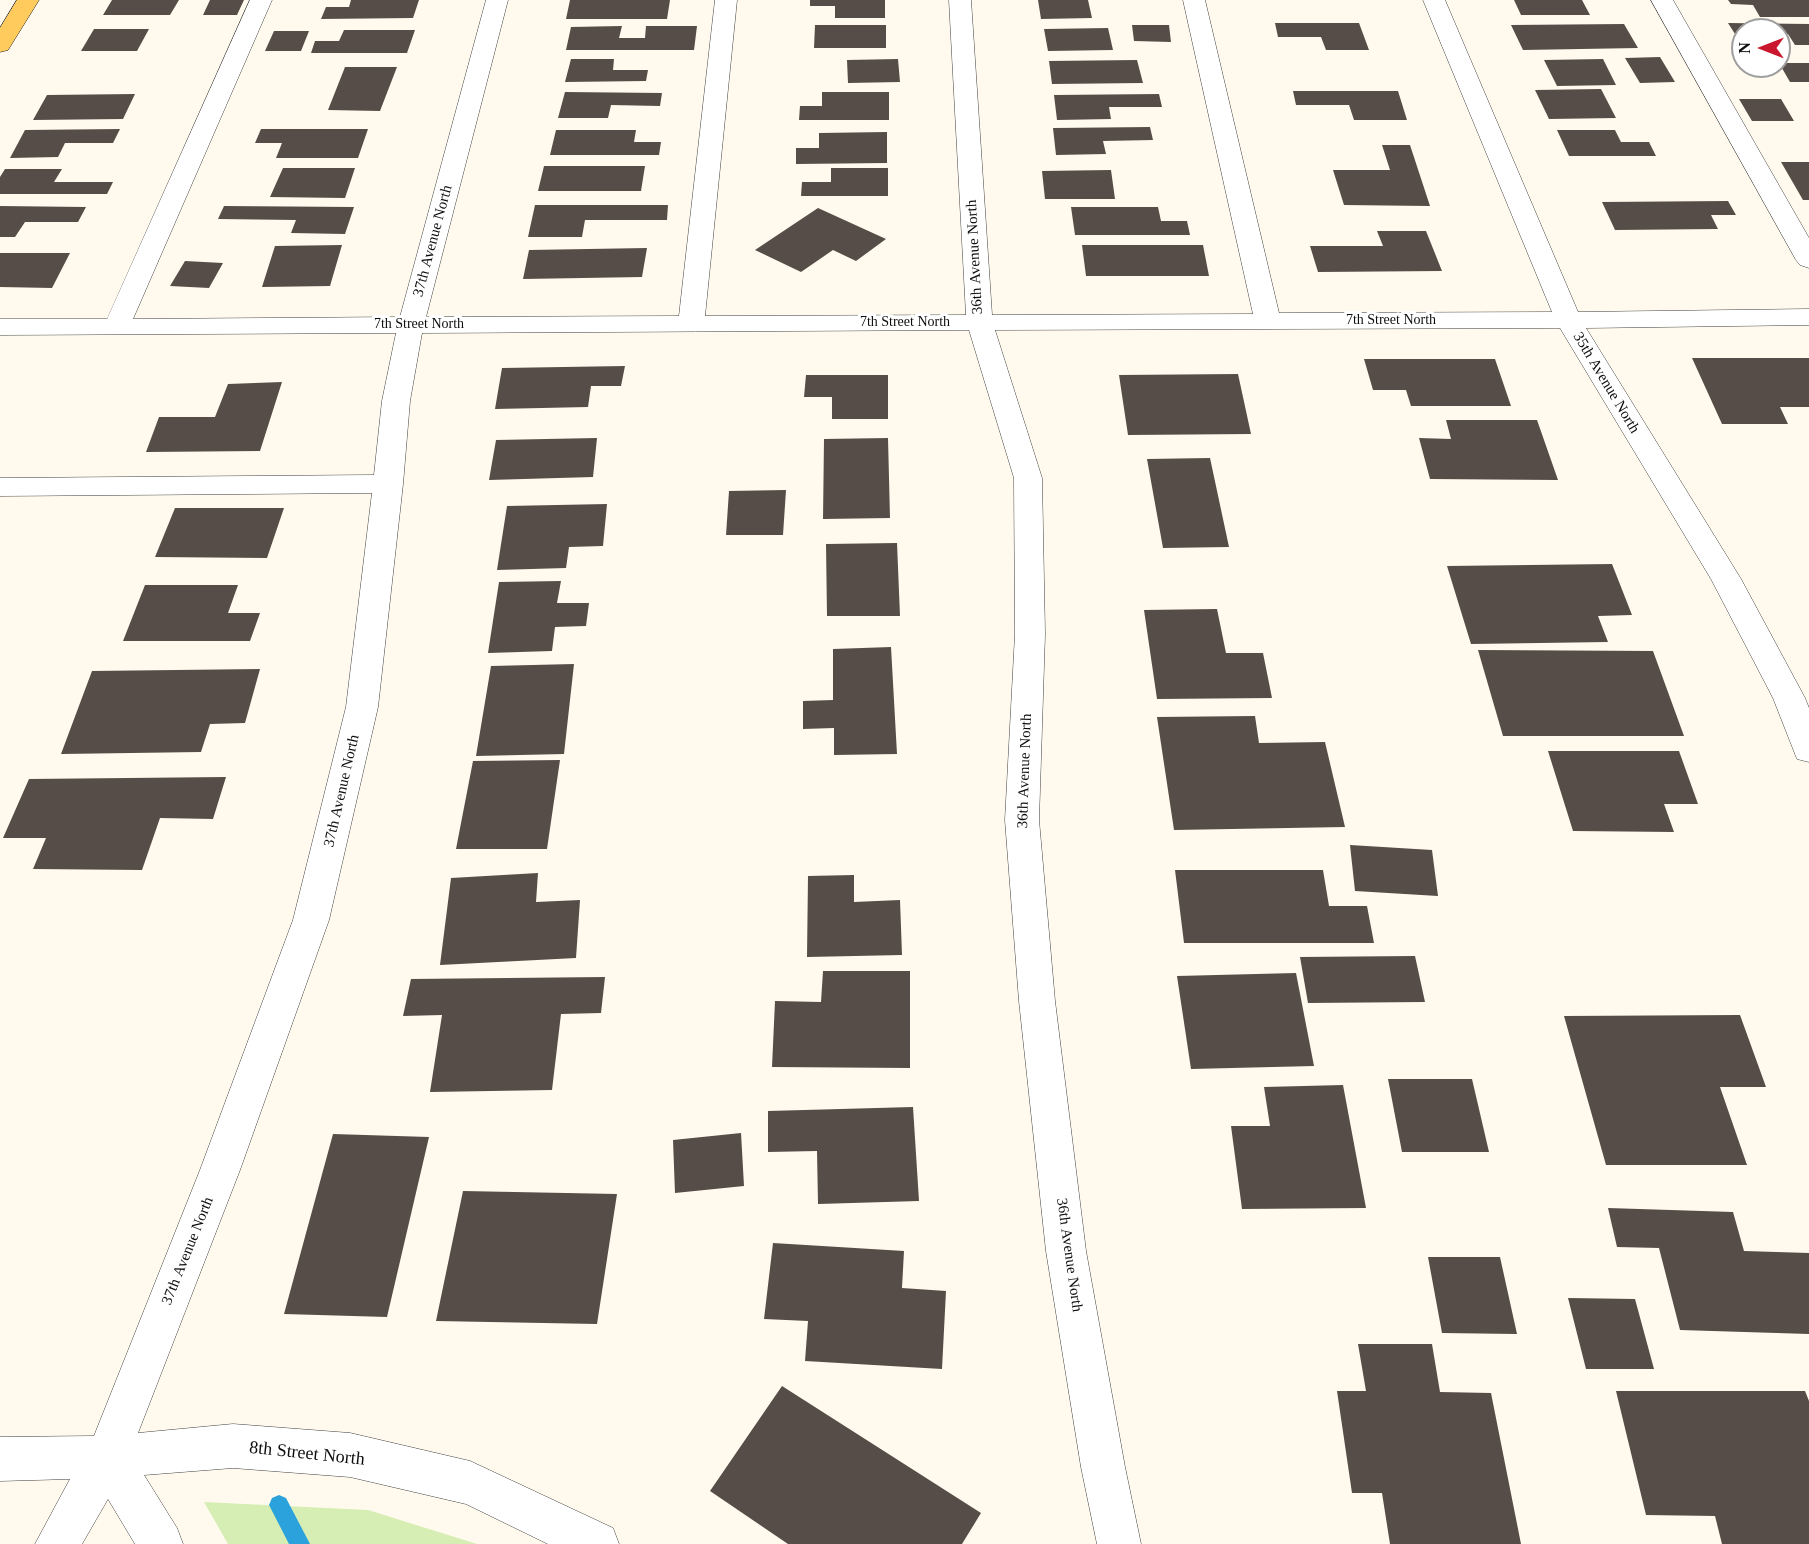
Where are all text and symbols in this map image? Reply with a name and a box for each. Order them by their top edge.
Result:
north arrow [1731,18,1791,78]
text: N [1736,42,1753,54]
street label: 37th Avenue North [409,183,457,299]
street label: 36th Avenue North [963,199,987,315]
street label: 7th Street North [1346,312,1436,328]
street label: 7th Street North [860,314,950,330]
street label: 7th Street North [374,316,464,332]
street label: 35th Avenue North [1569,329,1643,437]
street label: 36th Avenue North [1014,713,1036,829]
street label: 37th Avenue North [320,733,364,849]
street label: 37th Avenue North [158,1194,218,1308]
street label: 36th Avenue North [1052,1197,1086,1313]
street label: 8th Street North [248,1437,366,1471]

